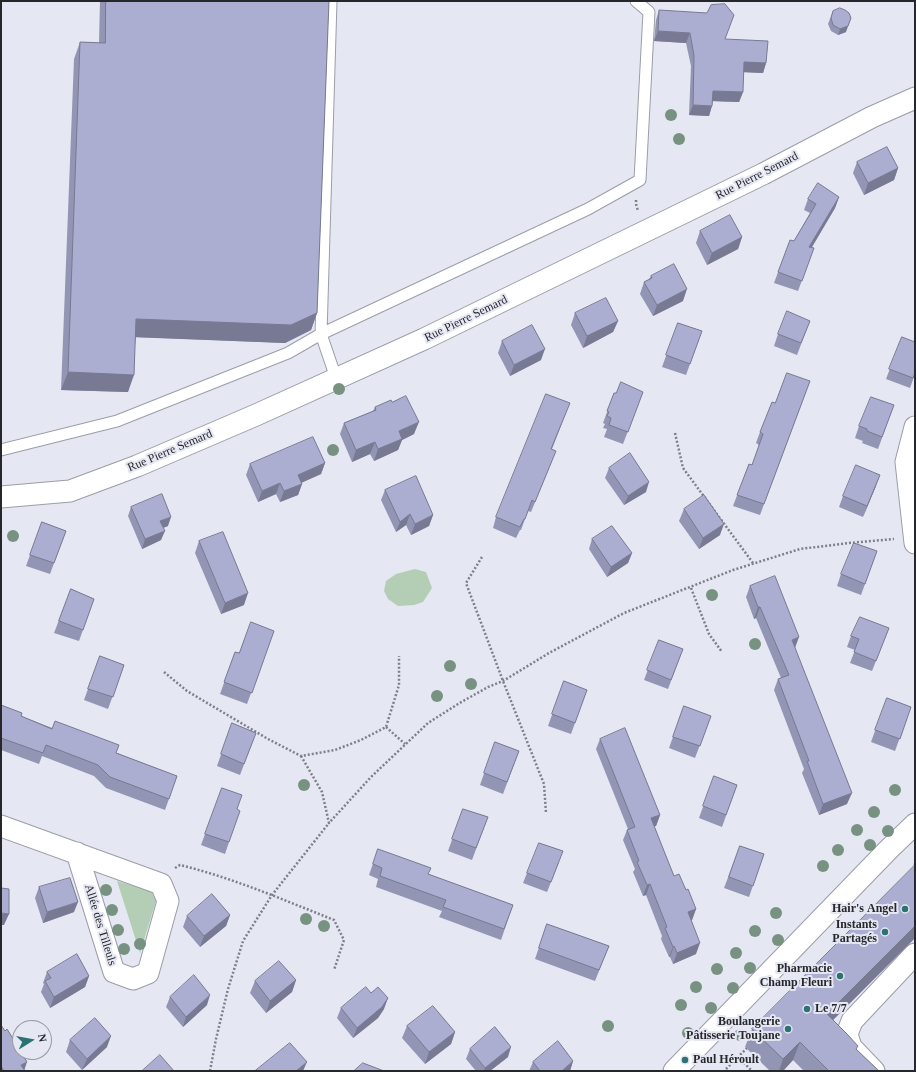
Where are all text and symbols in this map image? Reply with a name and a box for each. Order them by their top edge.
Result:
street label: Rue Pierre Semard [713,149,801,203]
street label: Rue Pierre Semard [422,293,510,345]
street label: Rue Pierre Semard [125,427,215,475]
street label: Allée des Tilleuls [81,883,119,967]
place label: Hair's Angel [832,902,897,916]
marker: Hair's Angel [900,904,910,914]
place label: Instants Partagés [832,918,877,946]
marker: Instants Partagés [880,927,890,937]
place label: Pharmacie Champ Fleuri [760,962,832,990]
marker: Pharmacie Champ Fleuri [835,971,845,981]
place label: Le 7/7 [815,1002,847,1016]
marker: Le 7/7 [802,1004,812,1014]
place label: Boulangerie Pâtisserie Toujane [686,1015,780,1043]
north arrow [12,1020,52,1060]
marker: Boulangerie Pâtisserie Toujane [783,1024,793,1034]
text: N [36,1033,49,1043]
place label: Paul Héroult [693,1053,759,1067]
marker: Paul Héroult [680,1055,690,1065]

